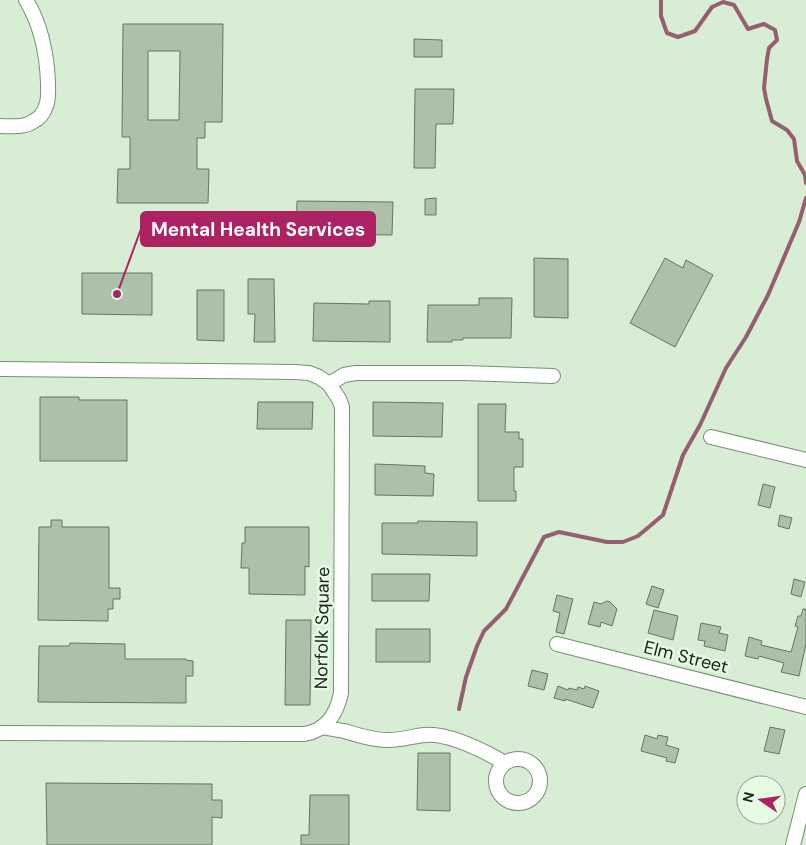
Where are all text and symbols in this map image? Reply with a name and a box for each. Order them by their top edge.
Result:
callout: Mental Health Services [141,212,375,246]
text: Mental Health Services [151,217,365,242]
street label: Norfolk Square [309,567,335,689]
street label: Elm Street [641,635,731,679]
north arrow [736,775,786,825]
text: N [738,790,758,804]

